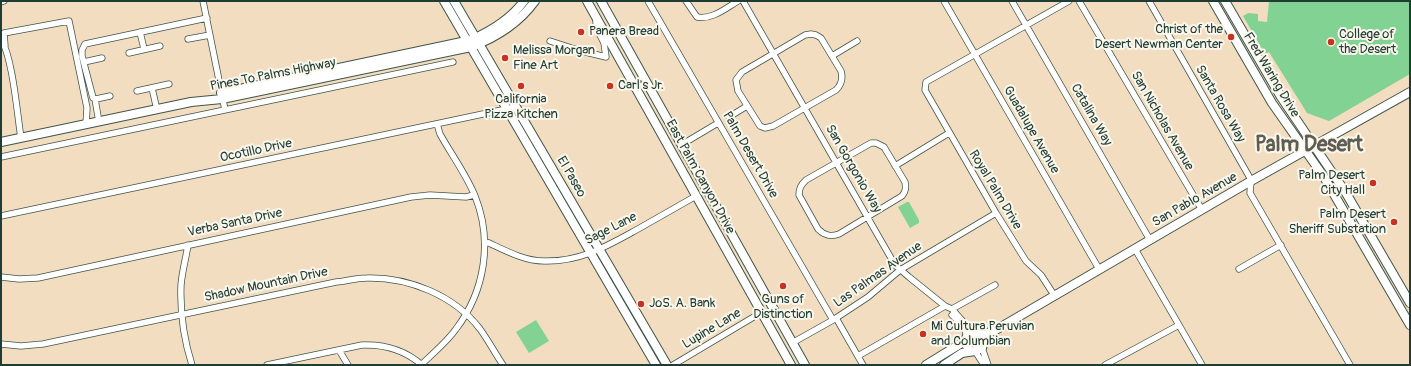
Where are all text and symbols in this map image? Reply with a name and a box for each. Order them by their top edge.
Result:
place label: Christ of the Desert Newman Center [1094,22,1223,53]
place label: Panera Bread [589,24,659,40]
marker: Panera Bread [576,27,586,37]
place label: College of the Desert [1339,27,1396,58]
street label: Fred Waring Drive [1240,30,1302,120]
marker: Christ of the Desert Newman Center [1226,32,1236,42]
marker: College of the Desert [1326,37,1336,47]
place label: Melissa Morgan Fine Art [513,43,595,74]
marker: Melissa Morgan Fine Art [500,53,510,63]
street label: Pines To Palms Highway [209,55,337,95]
street label: Santa Rosa Way [1192,63,1248,145]
street label: San Nicholas Avenue [1127,69,1197,173]
place label: Carl's Jr. [618,78,664,94]
marker: California Pizza Kitchen [516,81,526,91]
marker: Carl's Jr. [605,81,615,91]
street label: Catalina Way [1067,81,1115,149]
street label: Guadalupe Avenue [1000,83,1062,177]
place label: California Pizza Kitchen [484,92,558,123]
street label: Palm Desert Drive [719,109,781,201]
street label: East Palm Canyon Drive [662,117,738,237]
street label: San Gorgonio Way [821,122,885,216]
district label: Palm Desert [1255,133,1363,159]
street label: Ocotillo Drive [219,136,293,166]
street label: Royal Palm Drive [965,147,1025,233]
street label: El Paseo [553,154,589,200]
place label: Palm Desert City Hall [1298,168,1365,199]
street label: San Pablo Avenue [1150,169,1240,231]
marker: Palm Desert City Hall [1368,178,1378,188]
street label: Verba Santa Drive [186,205,284,241]
place label: Palm Desert Sheriff Substation [1289,207,1386,238]
street label: Sage Lane [582,209,640,249]
marker: Palm Desert Sheriff Substation [1389,217,1399,227]
street label: Las Palmas Avenue [831,239,925,311]
street label: Shadow Mountain Drive [203,264,329,306]
marker: Guns of Distinction [778,281,788,291]
place label: Guns of Distinction [753,292,813,323]
place label: JoS. A. Bank [649,296,715,312]
marker: JoS. A. Bank [636,299,646,309]
street label: Lupine Lane [680,305,744,353]
place label: Mi Cultura Peruvian and Columbian [931,319,1034,350]
marker: Mi Cultura Peruvian and Columbian [918,329,928,339]

